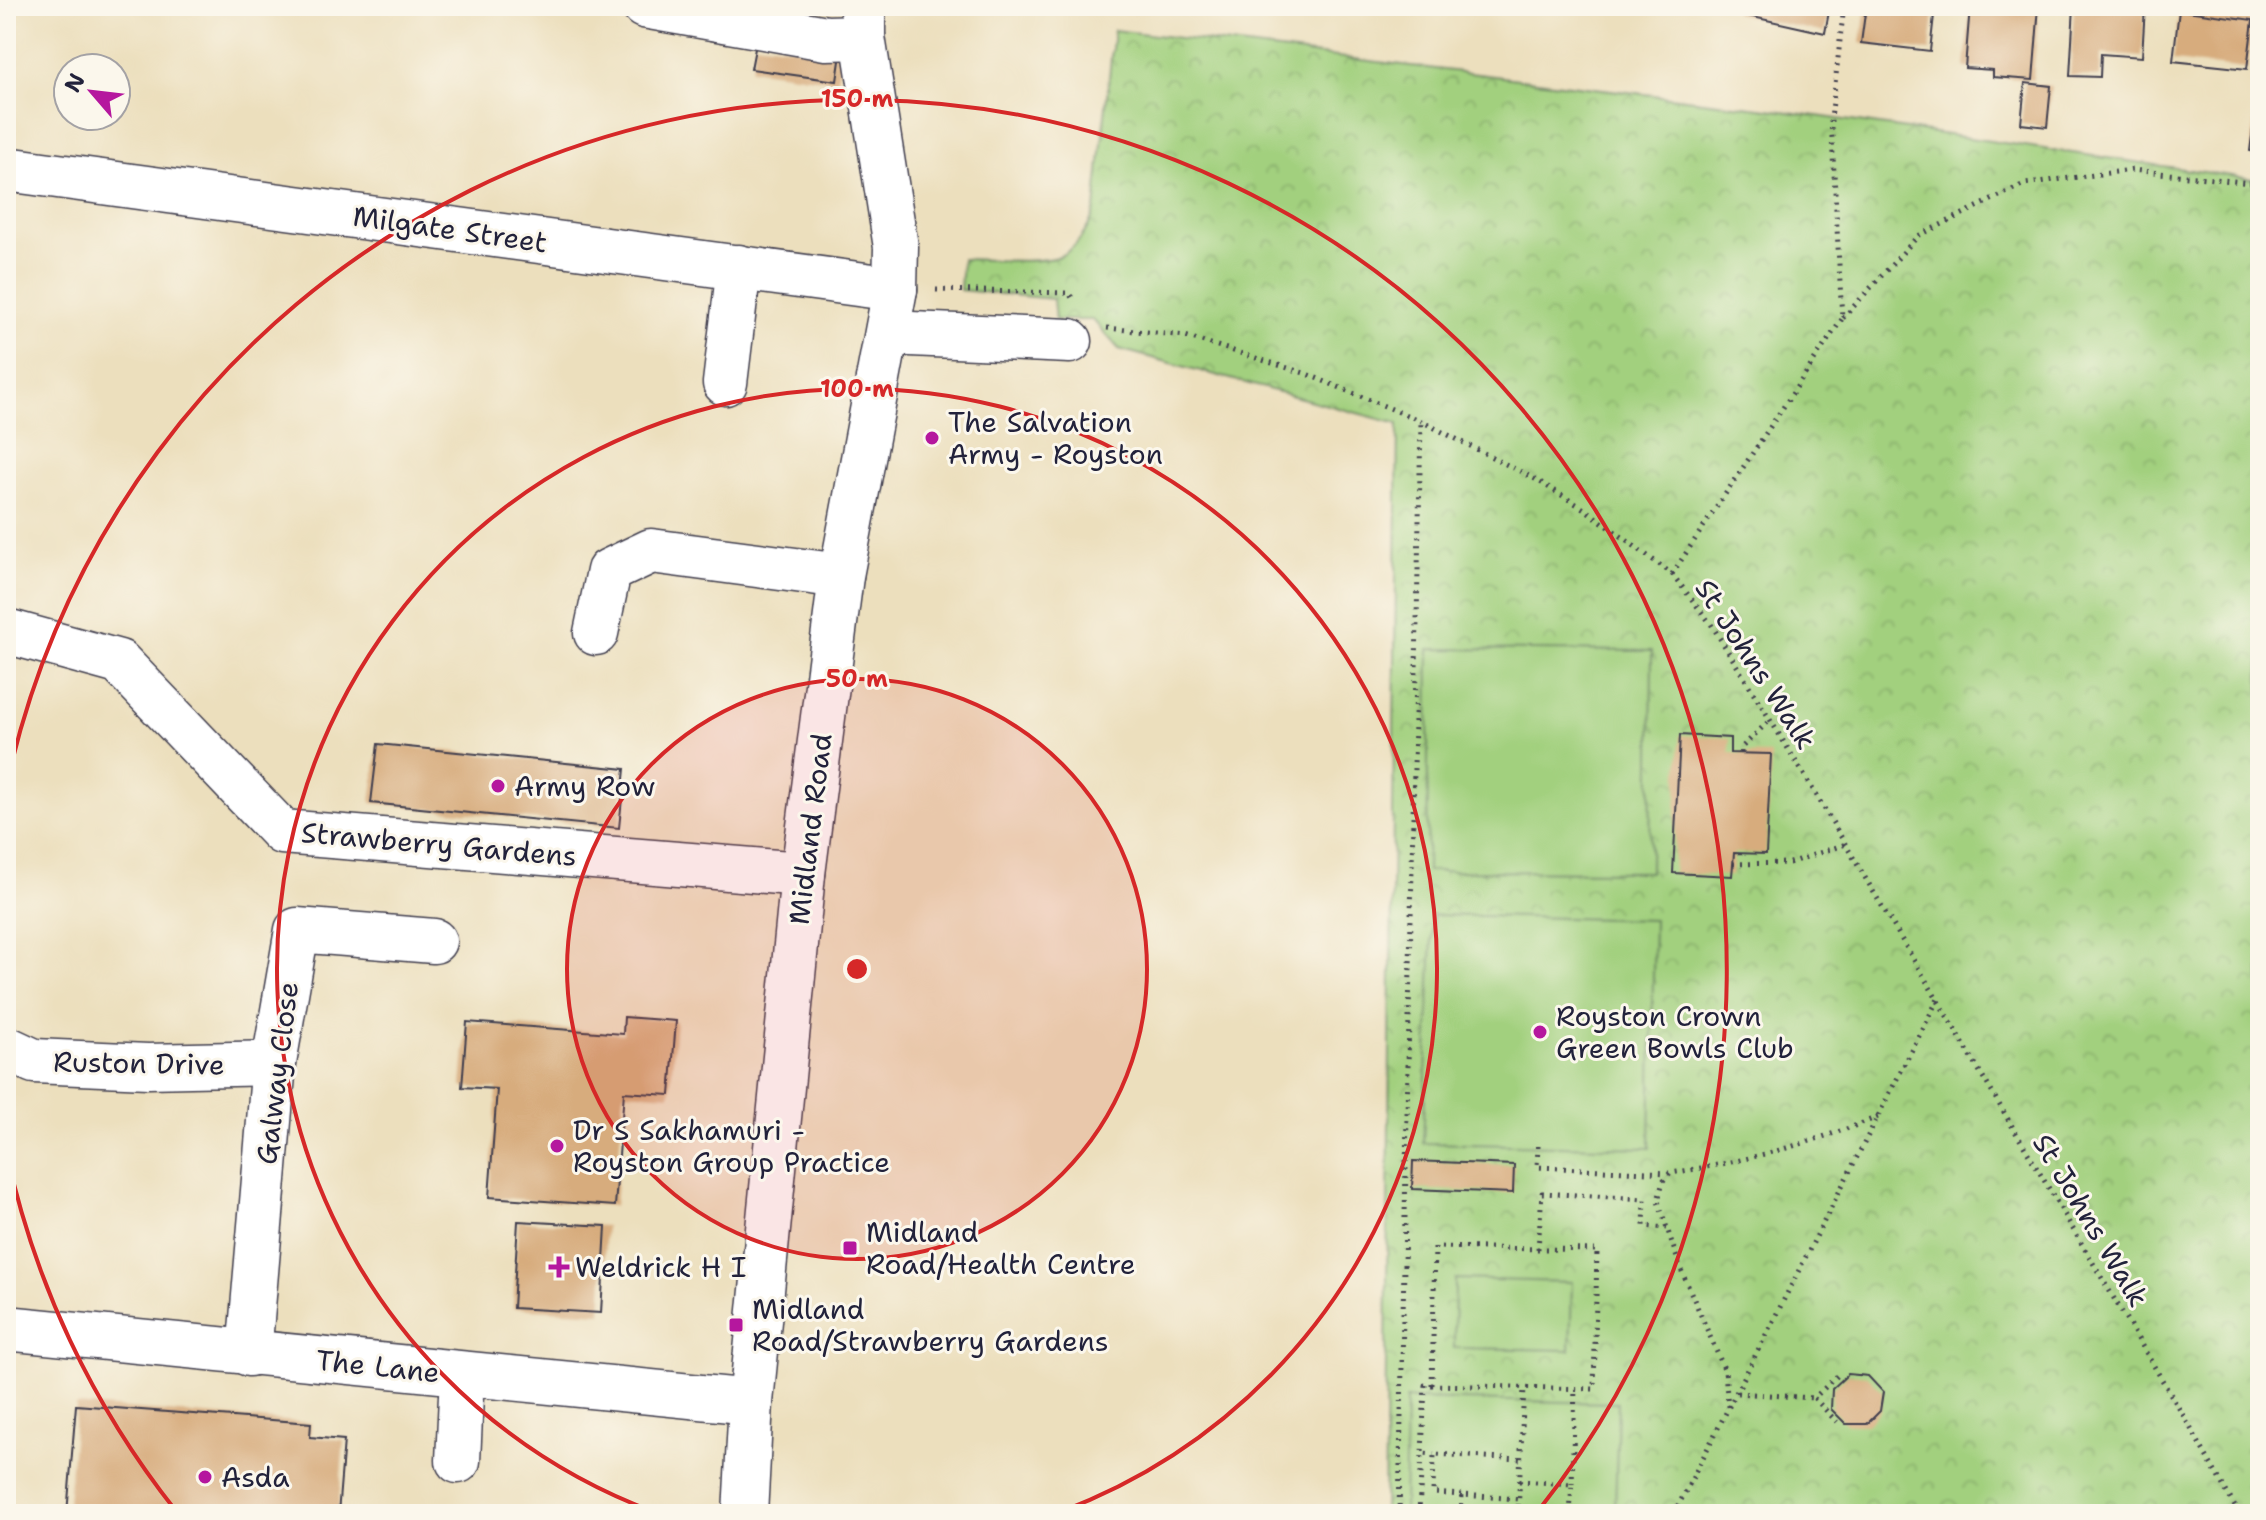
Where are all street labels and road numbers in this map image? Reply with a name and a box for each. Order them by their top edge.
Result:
street label: Milgate Street [350,197,550,261]
street label: St Johns Walk [1687,572,1825,756]
street label: Midland Road [779,731,841,927]
street label: Strawberry Gardens [300,813,578,875]
street label: Galway Close [247,979,307,1167]
street label: Ruston Drive [53,1043,225,1083]
street label: St Johns Walk [2024,1126,2158,1314]
street label: The Lane [314,1341,442,1391]

